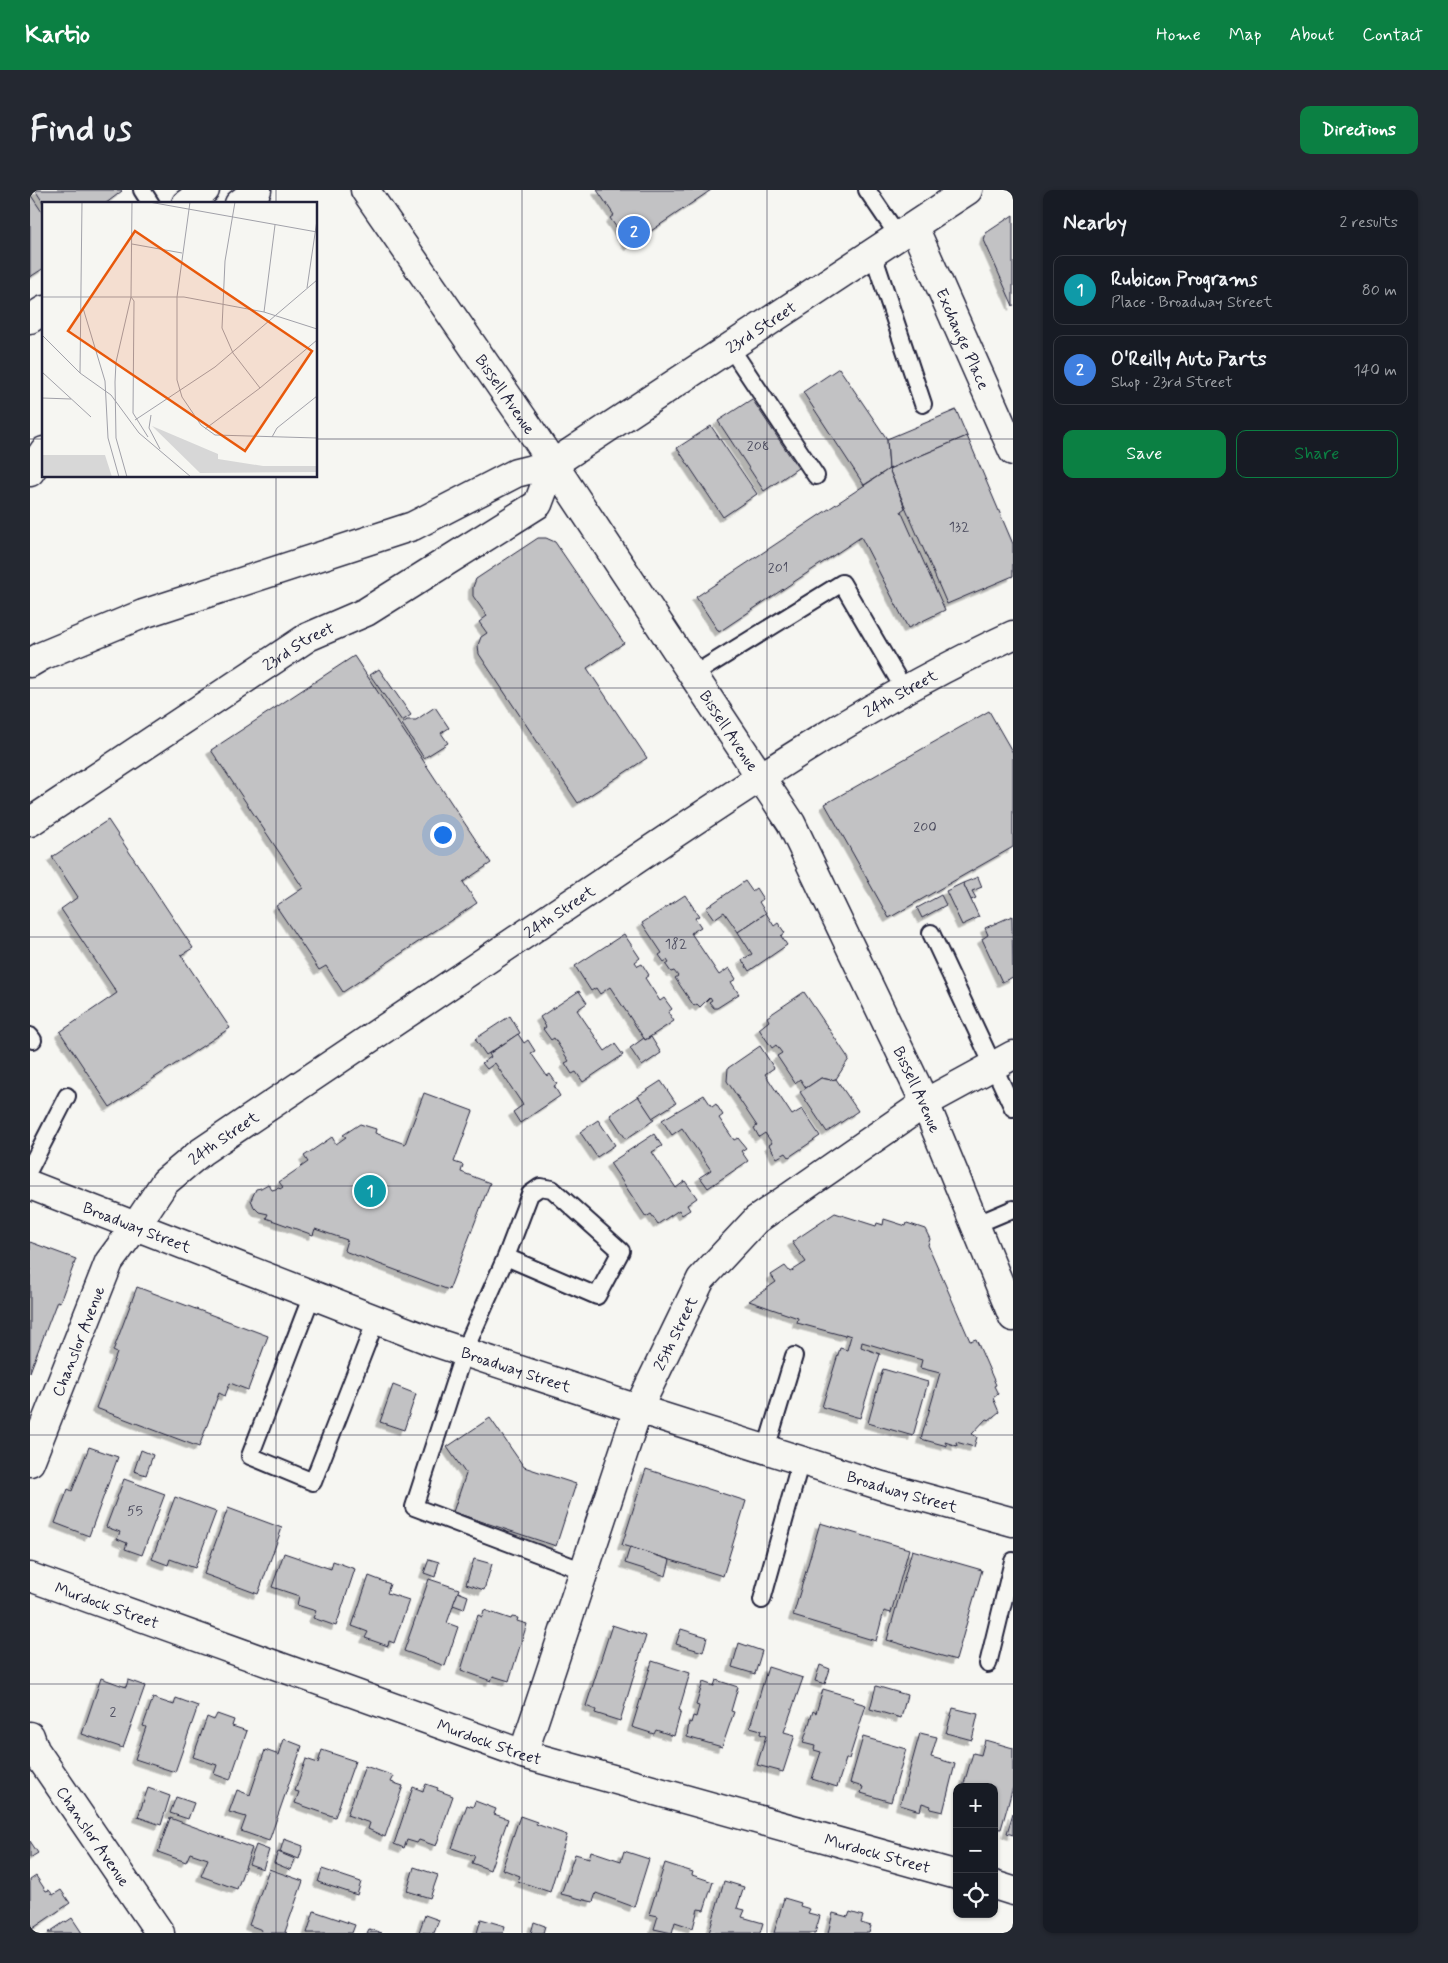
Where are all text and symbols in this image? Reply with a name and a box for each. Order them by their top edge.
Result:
text: Kartio [25,20,90,51]
text: Home [1156,23,1201,47]
text: Map [1229,23,1262,47]
text: About [1290,23,1334,47]
text: Contact [1362,23,1423,47]
button: Directions [1300,106,1418,154]
text: Find us [30,107,132,153]
inset map [42,202,318,478]
text: Nearby [1063,209,1127,237]
text: 2 results [1340,212,1398,233]
pin: 2 [618,213,650,251]
text: Rubicon Programs [1111,267,1257,292]
text: 1 [1076,280,1084,301]
text: 80 m [1362,280,1397,301]
street label: Exchange Place [930,285,994,393]
text: Place · Broadway Street [1111,292,1273,313]
street label: 23rd Street [722,297,801,359]
text: O'Reilly Auto Parts [1111,347,1266,372]
street label: Bissell Avenue [470,351,540,439]
text: 2 [1076,360,1084,381]
text: 140 m [1353,360,1397,381]
text: Shop · 23rd Street [1111,372,1233,393]
button: Save [1063,430,1226,478]
button: Share [1236,430,1398,478]
house number: 208 [747,437,769,455]
house number: 132 [949,518,969,536]
house number: 201 [768,559,788,577]
street label: 23rd Street [259,618,338,676]
street label: 24th Street [860,665,942,723]
street label: Bissell Avenue [694,687,763,776]
house number: 200 [913,818,937,836]
your location [430,822,456,848]
street label: 24th Street [520,881,600,944]
house number: 182 [665,935,687,953]
street label: Bissell Avenue [887,1043,945,1137]
street label: 24th Street [184,1107,264,1170]
pin: 1 [354,1172,386,1210]
street label: Broadway Street [80,1198,194,1259]
street label: Chanslor Avenue [48,1283,111,1400]
street label: 25th Street [649,1293,703,1374]
street label: Broadway Street [458,1343,574,1398]
street label: Broadway Street [844,1467,960,1518]
house number: 55 [127,1502,143,1520]
street label: Murdock Street [52,1578,162,1635]
house number: 2 [110,1703,117,1721]
street label: Murdock Street [434,1715,544,1771]
street label: Chanslor Avenue [51,1782,135,1892]
map controls [953,1783,998,1918]
button: + [953,1783,998,1828]
button: − [953,1828,998,1873]
street label: Murdock Street [822,1830,933,1879]
button: locate [953,1873,998,1918]

